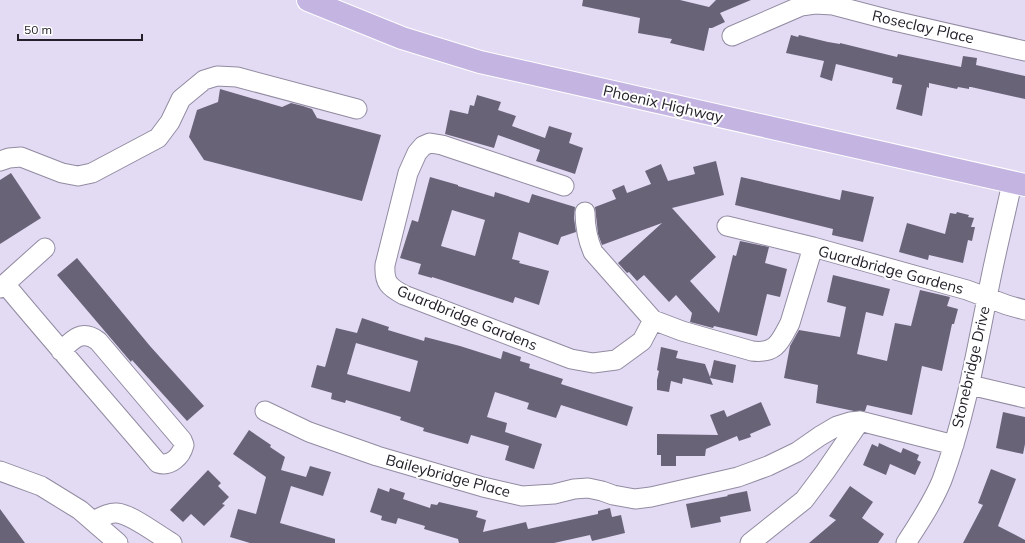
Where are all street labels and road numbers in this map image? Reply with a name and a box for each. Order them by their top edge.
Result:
street label: Roseclay Place [870,6,976,47]
street label: Phoenix Highway [601,81,725,127]
street label: Guardbridge Gardens [816,241,966,298]
street label: Guardbridge Gardens [394,281,540,354]
street label: Stonebridge Drive [947,304,994,430]
street label: Baileybridge Place [384,450,513,501]

